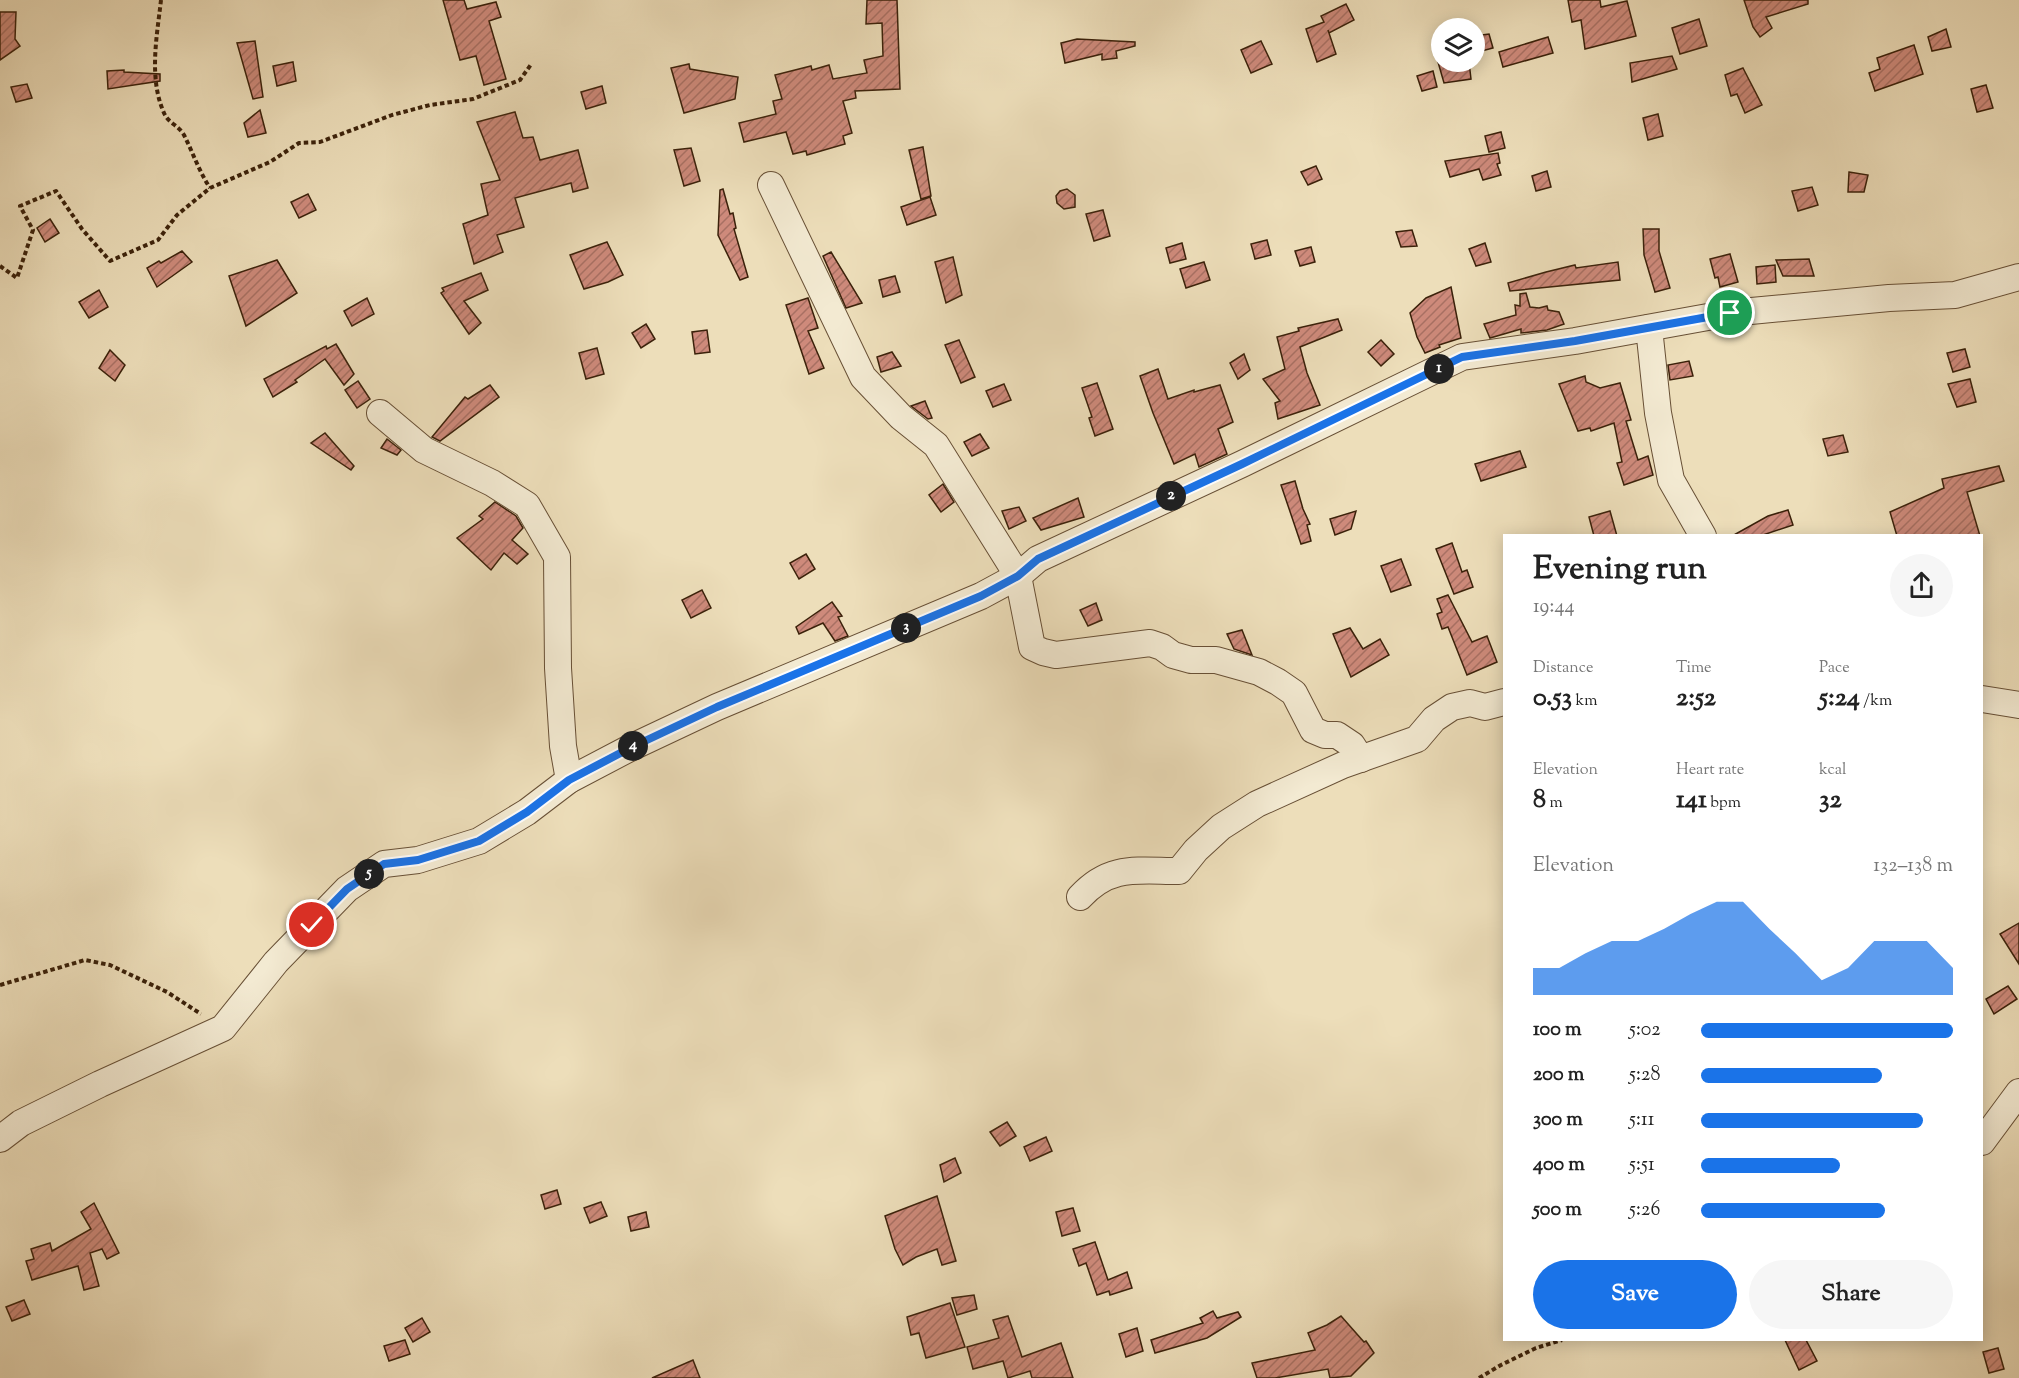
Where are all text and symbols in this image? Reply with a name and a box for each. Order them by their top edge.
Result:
map controls [1431,18,1485,72]
button: layers [1431,18,1485,72]
pin [1704,287,1755,338]
icon: arrive [1713,296,1746,329]
pin: 1 [1424,354,1454,384]
text: 1 [1436,357,1442,380]
pin: 2 [1156,481,1186,511]
text: 2 [1167,484,1175,507]
text: Evening run [1533,546,1707,594]
button: share [1890,554,1953,617]
text: 19:44 [1533,593,1575,622]
pin: 3 [891,613,921,643]
text: 3 [903,616,909,639]
text: Distance [1533,657,1593,680]
text: Time [1676,657,1712,680]
text: Pace [1819,657,1850,680]
text: 0.53 [1533,680,1572,717]
text: 2:52 [1676,680,1716,717]
text: 5:24 [1819,680,1860,717]
text: km [1572,690,1597,713]
text: /km [1860,690,1892,713]
pin: 4 [618,731,648,761]
text: 4 [629,734,637,757]
text: Elevation [1533,759,1598,782]
text: Heart rate [1676,759,1744,782]
text: kcal [1819,759,1847,782]
text: 8 [1533,782,1546,819]
text: 141 [1676,782,1707,819]
text: 32 [1819,782,1842,819]
text: m [1546,792,1563,815]
text: bpm [1707,792,1741,815]
text: Elevation [1533,852,1614,881]
text: 132–138 m [1873,852,1953,881]
pin: 5 [354,859,384,889]
text: 5 [366,862,372,885]
pin [286,899,337,950]
icon: check [295,908,328,941]
text: 100 m [1533,1016,1582,1045]
text: 5:02 [1629,1016,1661,1045]
text: 200 m [1533,1061,1584,1090]
text: 5:28 [1629,1061,1660,1090]
text: 300 m [1533,1106,1583,1135]
text: 5:11 [1629,1106,1655,1135]
text: 400 m [1533,1151,1585,1180]
text: 5:51 [1629,1151,1655,1180]
text: 500 m [1533,1196,1582,1225]
text: 5:26 [1629,1196,1660,1225]
button: Save [1533,1260,1737,1329]
button: Share [1749,1260,1953,1329]

